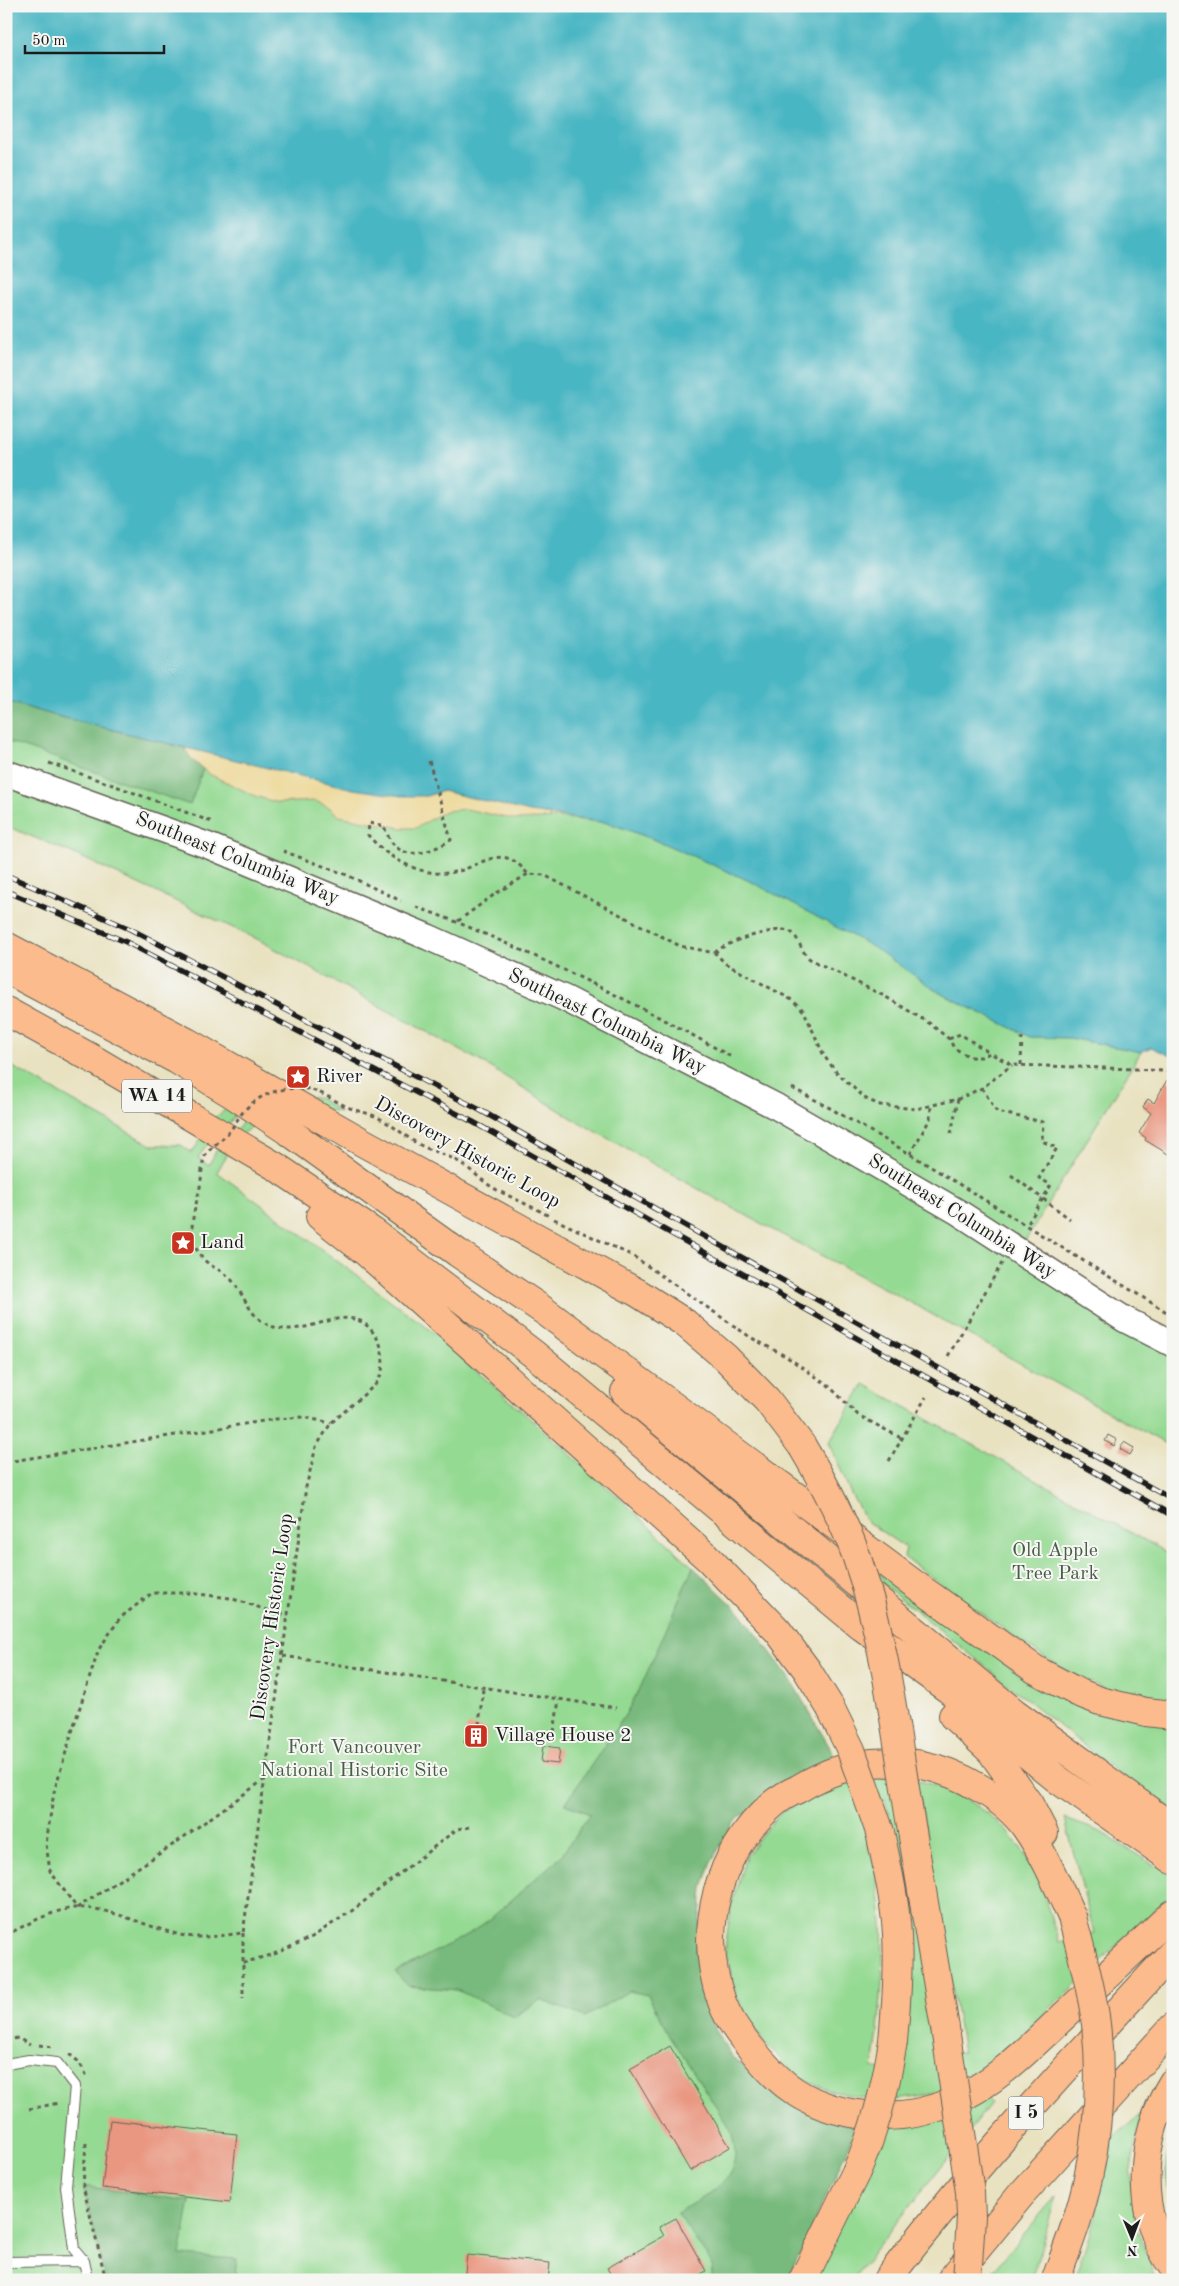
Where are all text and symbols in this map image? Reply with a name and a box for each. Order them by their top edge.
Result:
scale bar [25,22,164,54]
text: 50 m [32,34,66,49]
street label: Southeast Columbia Way [132,809,342,909]
street label: Southeast Columbia Way [505,965,710,1079]
place icon: River [285,1064,311,1090]
place label: River [316,1067,363,1087]
road number: WA 14 [122,1080,192,1112]
street label: Discovery Historic Loop [371,1094,563,1212]
street label: Southeast Columbia Way [864,1151,1060,1283]
place icon: Land [170,1230,196,1256]
place label: Land [200,1233,245,1253]
street label: Discovery Historic Loop [249,1512,297,1722]
park label: Old Apple Tree Park [1011,1541,1099,1584]
building icon: Village House 2 [463,1723,489,1749]
place label: Village House 2 [494,1726,632,1746]
park label: Fort Vancouver National Historic Site [260,1738,448,1781]
road number: I 5 [1008,2096,1044,2130]
north arrow [1106,2214,1156,2264]
text: N [1126,2243,1138,2257]

